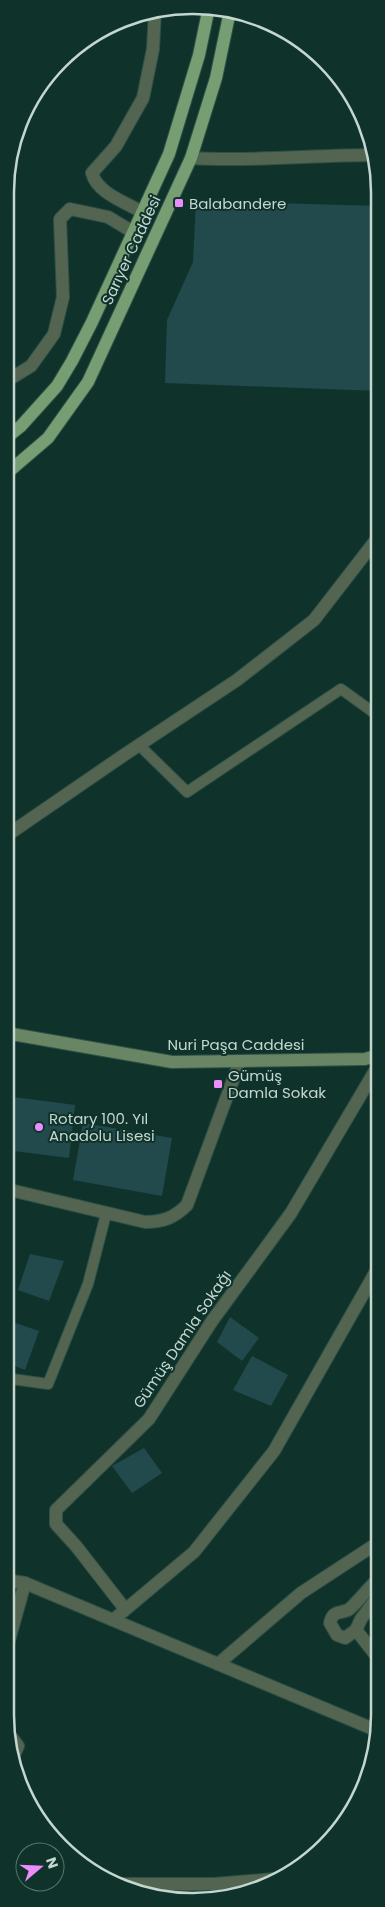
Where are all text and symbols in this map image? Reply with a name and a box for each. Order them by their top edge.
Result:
street label: Sarıyer Caddesi [96,192,166,308]
place label: Balabandere [189,193,286,214]
marker: Balabandere [173,197,185,209]
street label: Nuri Paşa Caddesi [167,1034,305,1055]
place label: Gümüş Damla Sokak [228,1065,326,1103]
marker: Gümüş Damla Sokak [212,1078,224,1090]
place label: Rotary 100. Yıl Anadolu Lisesi [49,1108,155,1146]
marker: Rotary 100. Yıl Anadolu Lisesi [33,1121,45,1133]
street label: Gümüş Damla Sokağı [128,1266,236,1412]
north arrow [15,1842,65,1892]
text: N [41,1855,63,1871]

